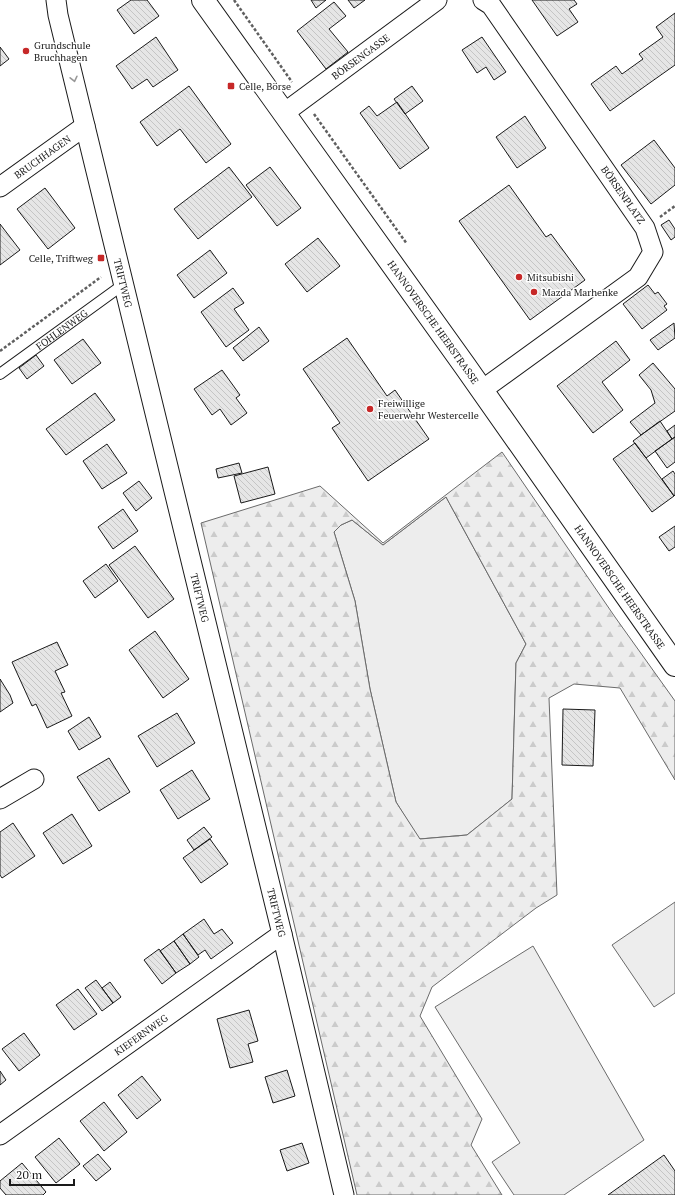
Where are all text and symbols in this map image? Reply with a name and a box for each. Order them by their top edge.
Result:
street label: BÖRSENGASSE [329,31,392,82]
place label: Grundschule Bruchhagen [34,39,91,64]
marker: Grundschule Bruchhagen [21,46,31,56]
one-way arrow [69,76,77,82]
place label: Celle, Börse [239,80,291,93]
marker: Celle, Börse [226,81,236,91]
street label: BRUCHHAGEN [11,132,74,181]
street label: BÖRSENPLATZ [598,163,648,227]
place label: Celle, Triftweg [29,252,94,265]
marker: Celle, Triftweg [96,253,106,263]
street label: TRIFTWEG [111,257,136,309]
street label: HANNOVERSCHE HEERSTRASSE [385,258,482,387]
place label: Mitsubishi [527,271,574,284]
marker: Mitsubishi [514,272,524,282]
place label: Mazda Marhenke [542,286,618,299]
marker: Mazda Marhenke [529,287,539,297]
street label: FOHLENWEG [33,306,90,352]
place label: Freiwillige Feuerwehr Westercelle [378,397,479,422]
marker: Freiwillige Feuerwehr Westercelle [365,404,375,414]
street label: HANNOVERSCHE HEERSTRASSE [572,522,668,652]
street label: TRIFTWEG [188,572,212,624]
street label: TRIFTWEG [265,887,289,938]
street label: KIEFERNWEG [112,1011,170,1058]
scale bar [10,1161,74,1187]
text: 20 m [16,1167,43,1182]

